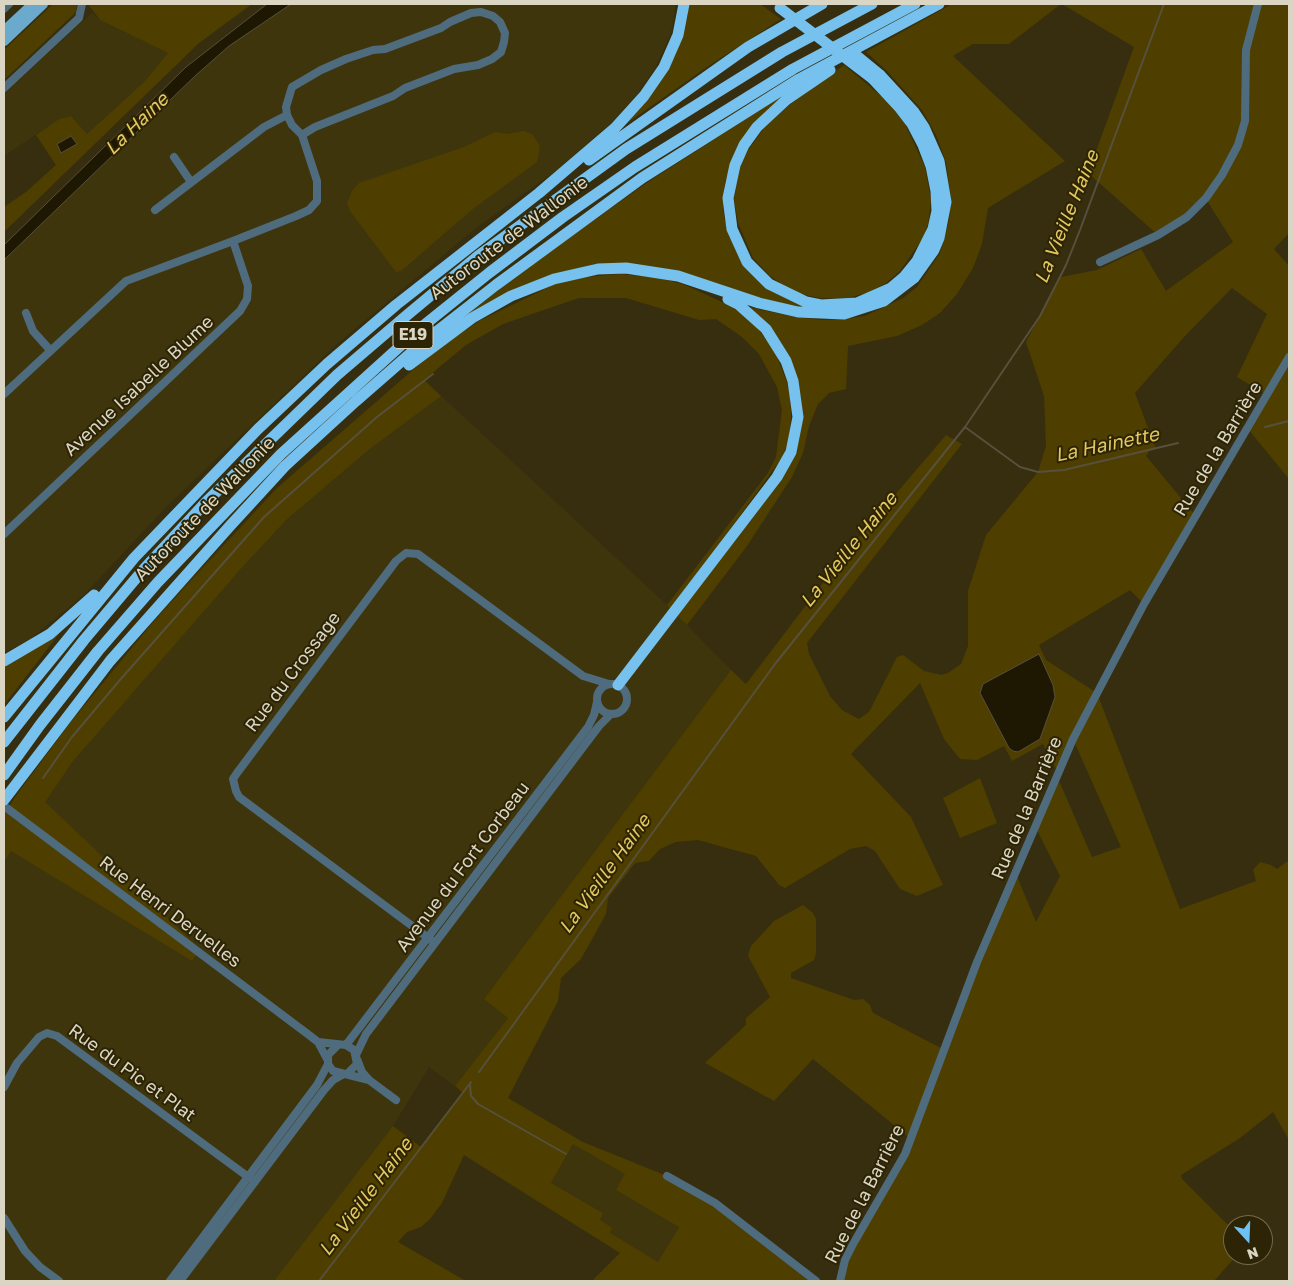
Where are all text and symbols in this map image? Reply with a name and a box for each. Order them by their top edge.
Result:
water label: La Haine [100,88,174,160]
water label: La Vieille Haine [1030,147,1104,287]
street label: Autoroute de Wallonie [426,171,592,305]
street label: Avenue Isabelle Blume [60,311,218,461]
road number: E19 [393,322,433,348]
street label: Rue de la Barrière [1169,378,1267,520]
water label: La Hainette [1053,423,1161,467]
street label: Autoroute de Wallonie [130,432,280,586]
water label: La Vieille Haine [796,488,902,612]
street label: Rue du Crossage [241,608,345,736]
street label: Rue de la Barrière [987,733,1067,883]
street label: Avenue du Fort Corbeau [392,778,534,956]
water label: La Vieille Haine [554,810,656,938]
street label: Rue Henri Deruelles [95,852,245,972]
street label: Rue du Pic et Plat [64,1020,200,1126]
street label: Rue de la Barrière [821,1121,909,1267]
water label: La Vieille Haine [314,1134,418,1260]
north arrow [1223,1215,1273,1265]
text: N [1245,1244,1261,1263]

